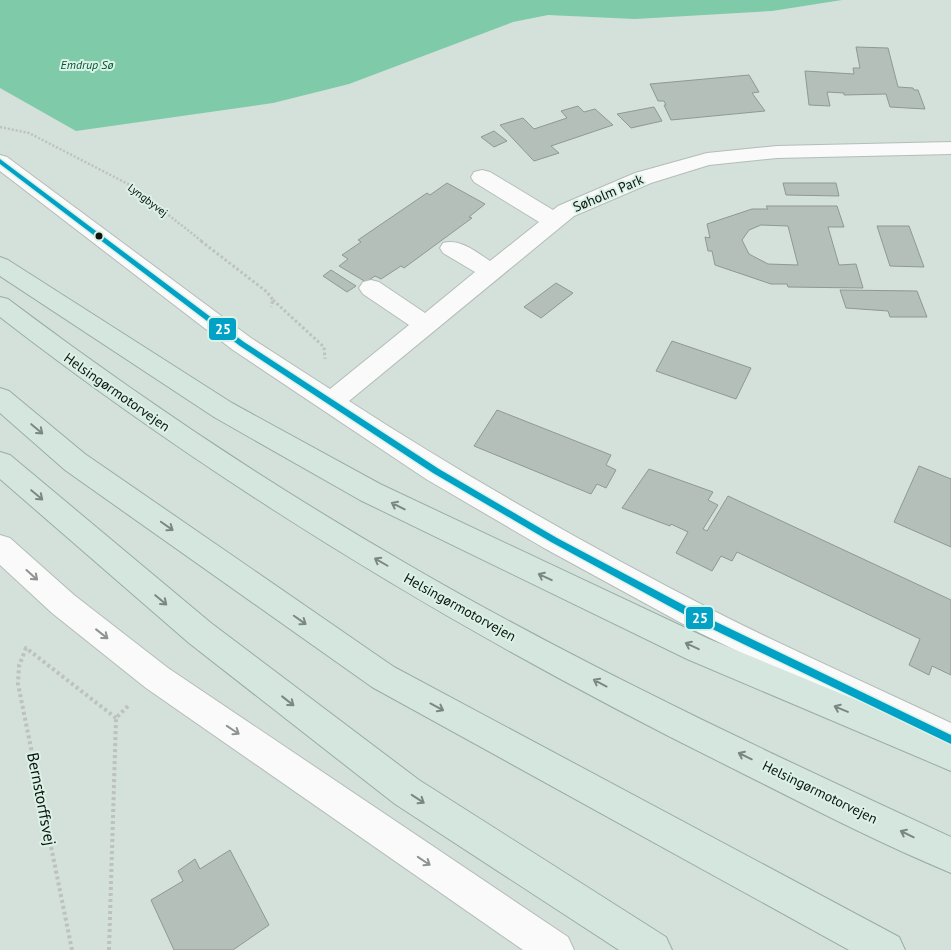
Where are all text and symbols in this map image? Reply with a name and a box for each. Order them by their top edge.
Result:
water label: Emdrup Sø [61,57,113,72]
street label: Søholm Park [570,170,646,216]
street label: Lyngbyvej [125,180,171,220]
unlabelled marker [94,231,104,241]
line badge: 25 [208,317,237,341]
text: 25 [215,320,231,338]
street label: Helsingørmotorvejen [60,349,174,435]
one-way arrow [31,424,44,435]
one-way arrow [30,489,43,500]
one-way arrow [391,501,406,511]
one-way arrow [160,521,174,531]
one-way arrow [374,557,388,567]
one-way arrow [25,569,38,581]
street label: Helsingørmotorvejen [401,569,519,645]
one-way arrow [537,572,552,582]
one-way arrow [154,594,167,605]
line badge: 25 [685,606,714,630]
text: 25 [692,609,708,627]
one-way arrow [293,615,307,625]
one-way arrow [95,628,108,639]
one-way arrow [685,640,700,650]
one-way arrow [592,678,607,688]
one-way arrow [281,696,295,706]
one-way arrow [430,702,445,712]
one-way arrow [834,704,849,714]
one-way arrow [226,725,240,735]
street label: Bernstorffsvej [23,751,61,847]
one-way arrow [738,751,753,760]
street label: Helsingørmotorvejen [760,756,880,828]
one-way arrow [410,794,424,804]
one-way arrow [900,829,915,839]
one-way arrow [417,856,431,866]

